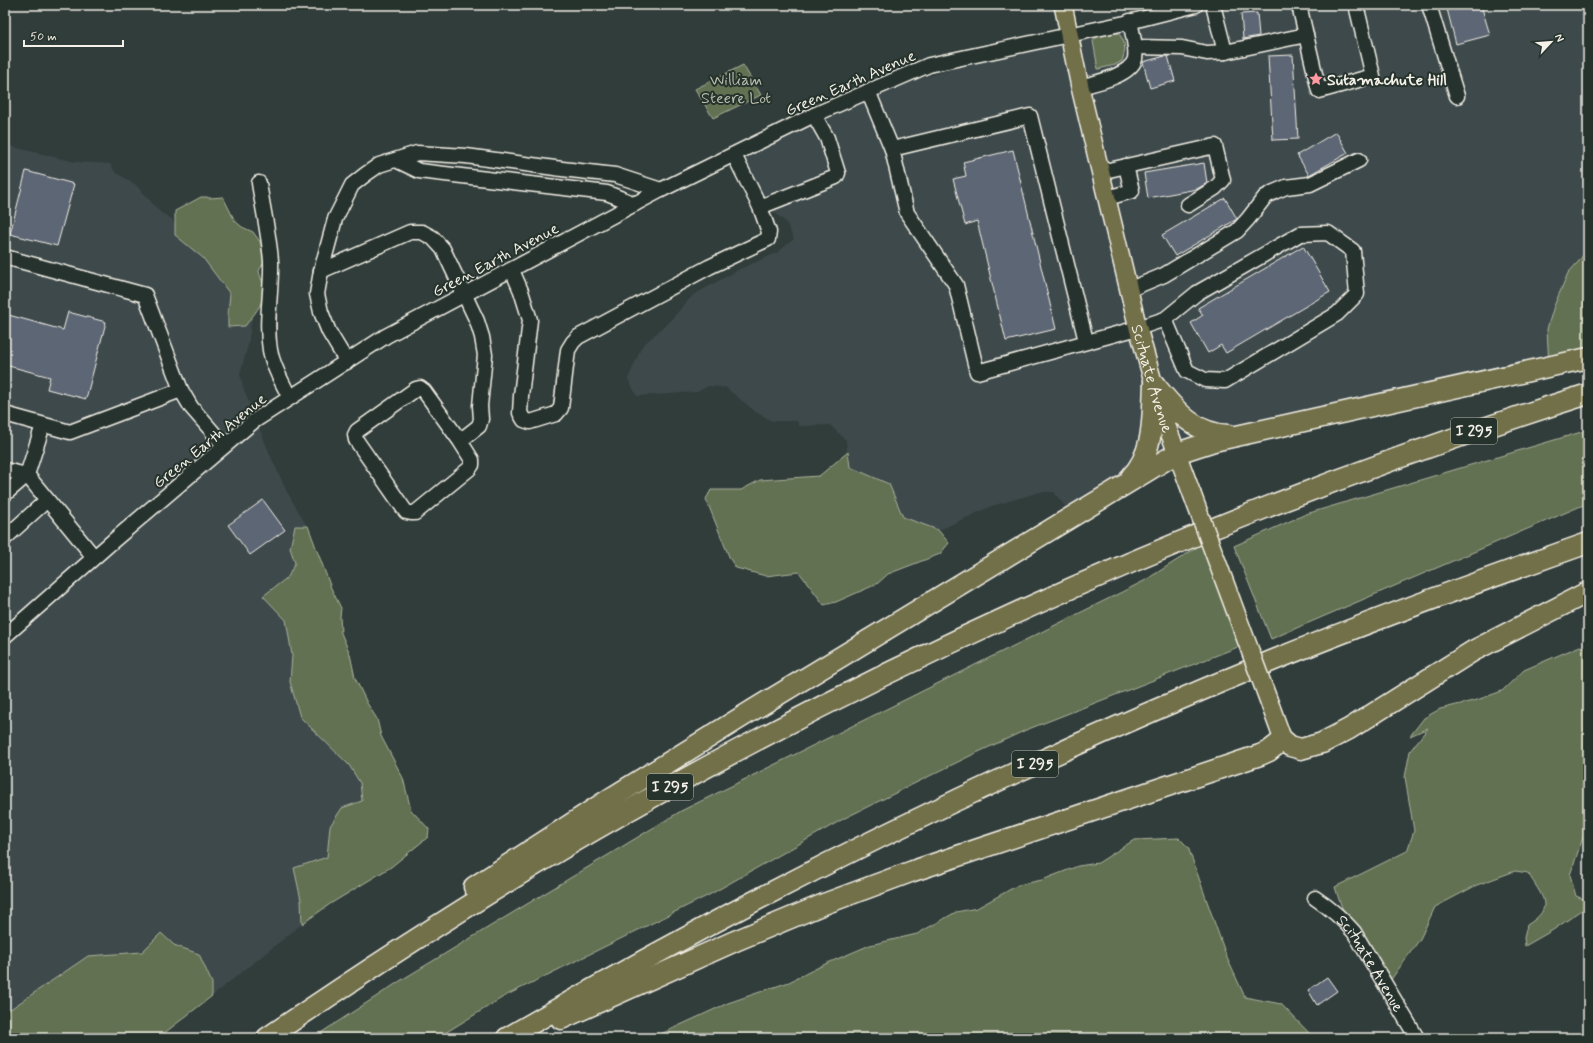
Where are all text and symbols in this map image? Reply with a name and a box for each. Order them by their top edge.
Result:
scale bar [24,22,123,48]
north arrow [1531,22,1571,62]
text: 50 m [30,29,57,45]
text: N [1551,32,1567,44]
street label: Green Earth Avenue [782,45,919,122]
park label: William Steere Lot [701,70,771,109]
place label: Sutamachute Hill [1327,70,1447,91]
place icon: Sutamachute Hill [1308,71,1324,87]
street label: Green Earth Avenue [429,218,563,303]
street label: Scituate Avenue [1126,322,1178,436]
street label: Green Earth Avenue [149,389,271,494]
road number: I 295 [1451,418,1497,444]
road number: I 295 [1012,751,1058,777]
road number: I 295 [647,774,693,800]
street label: Scituate Avenue [1331,911,1408,1017]

